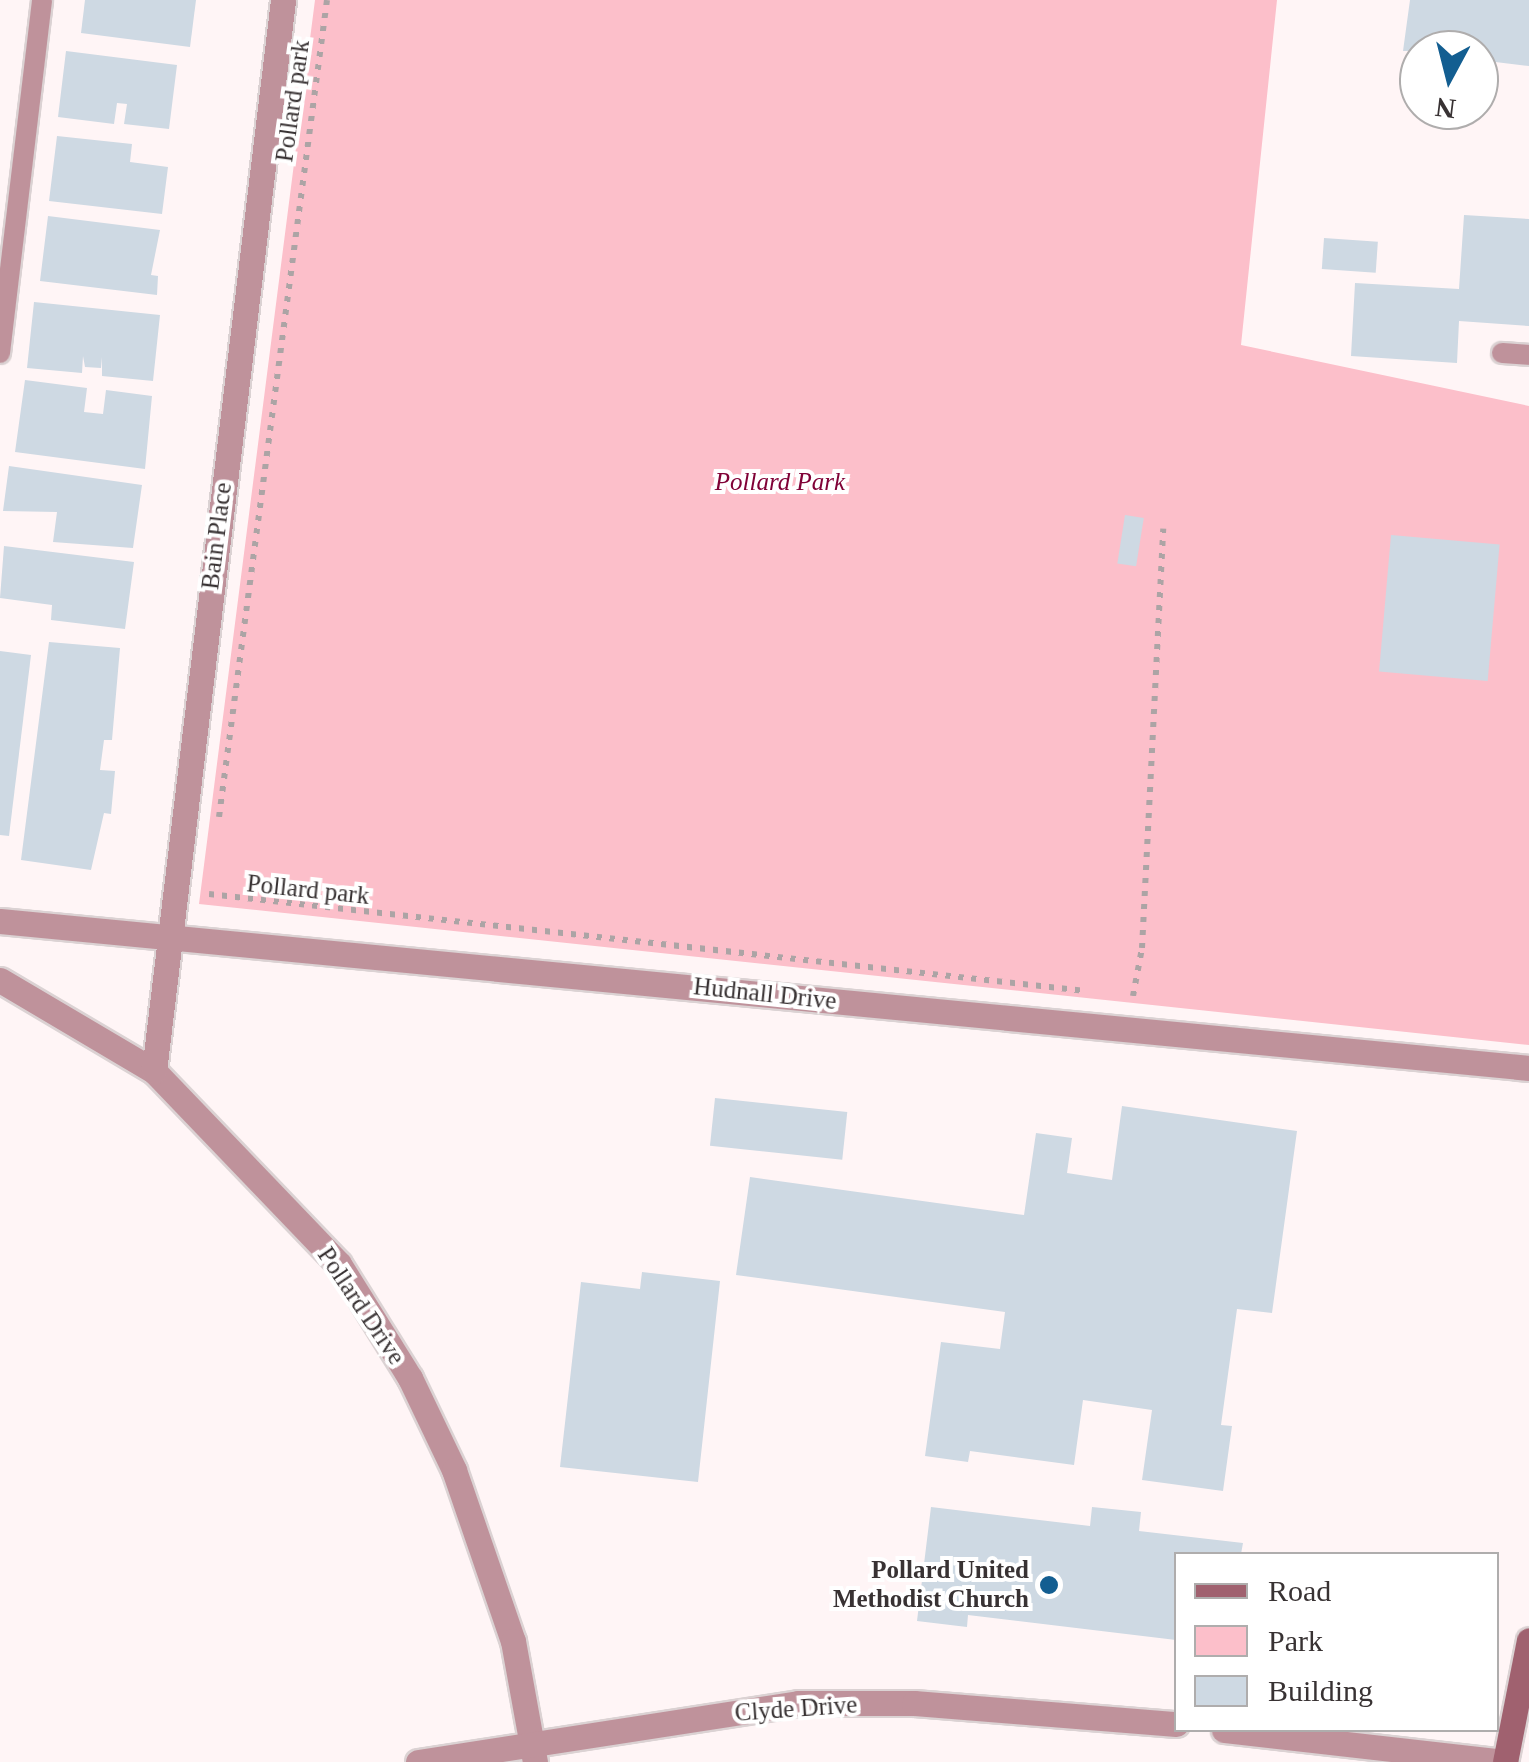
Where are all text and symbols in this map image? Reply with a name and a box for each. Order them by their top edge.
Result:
north arrow [1399,30,1499,130]
street label: Pollard park [270,38,316,164]
text: N [1434,92,1457,125]
park label: Pollard Park [715,467,845,497]
street label: Bain Place [196,481,238,591]
street label: Pollard park [245,869,371,911]
street label: Hudnall Drive [692,972,838,1016]
street label: Pollard Drive [311,1241,411,1371]
legend [1174,1552,1499,1732]
place label: Pollard United Methodist Church [833,1556,1029,1615]
marker: Pollard United Methodist Church [1038,1574,1060,1596]
text: Road [1268,1574,1331,1607]
text: Park [1268,1624,1323,1657]
text: Building [1268,1674,1373,1707]
street label: Clyde Drive [734,1690,858,1728]

